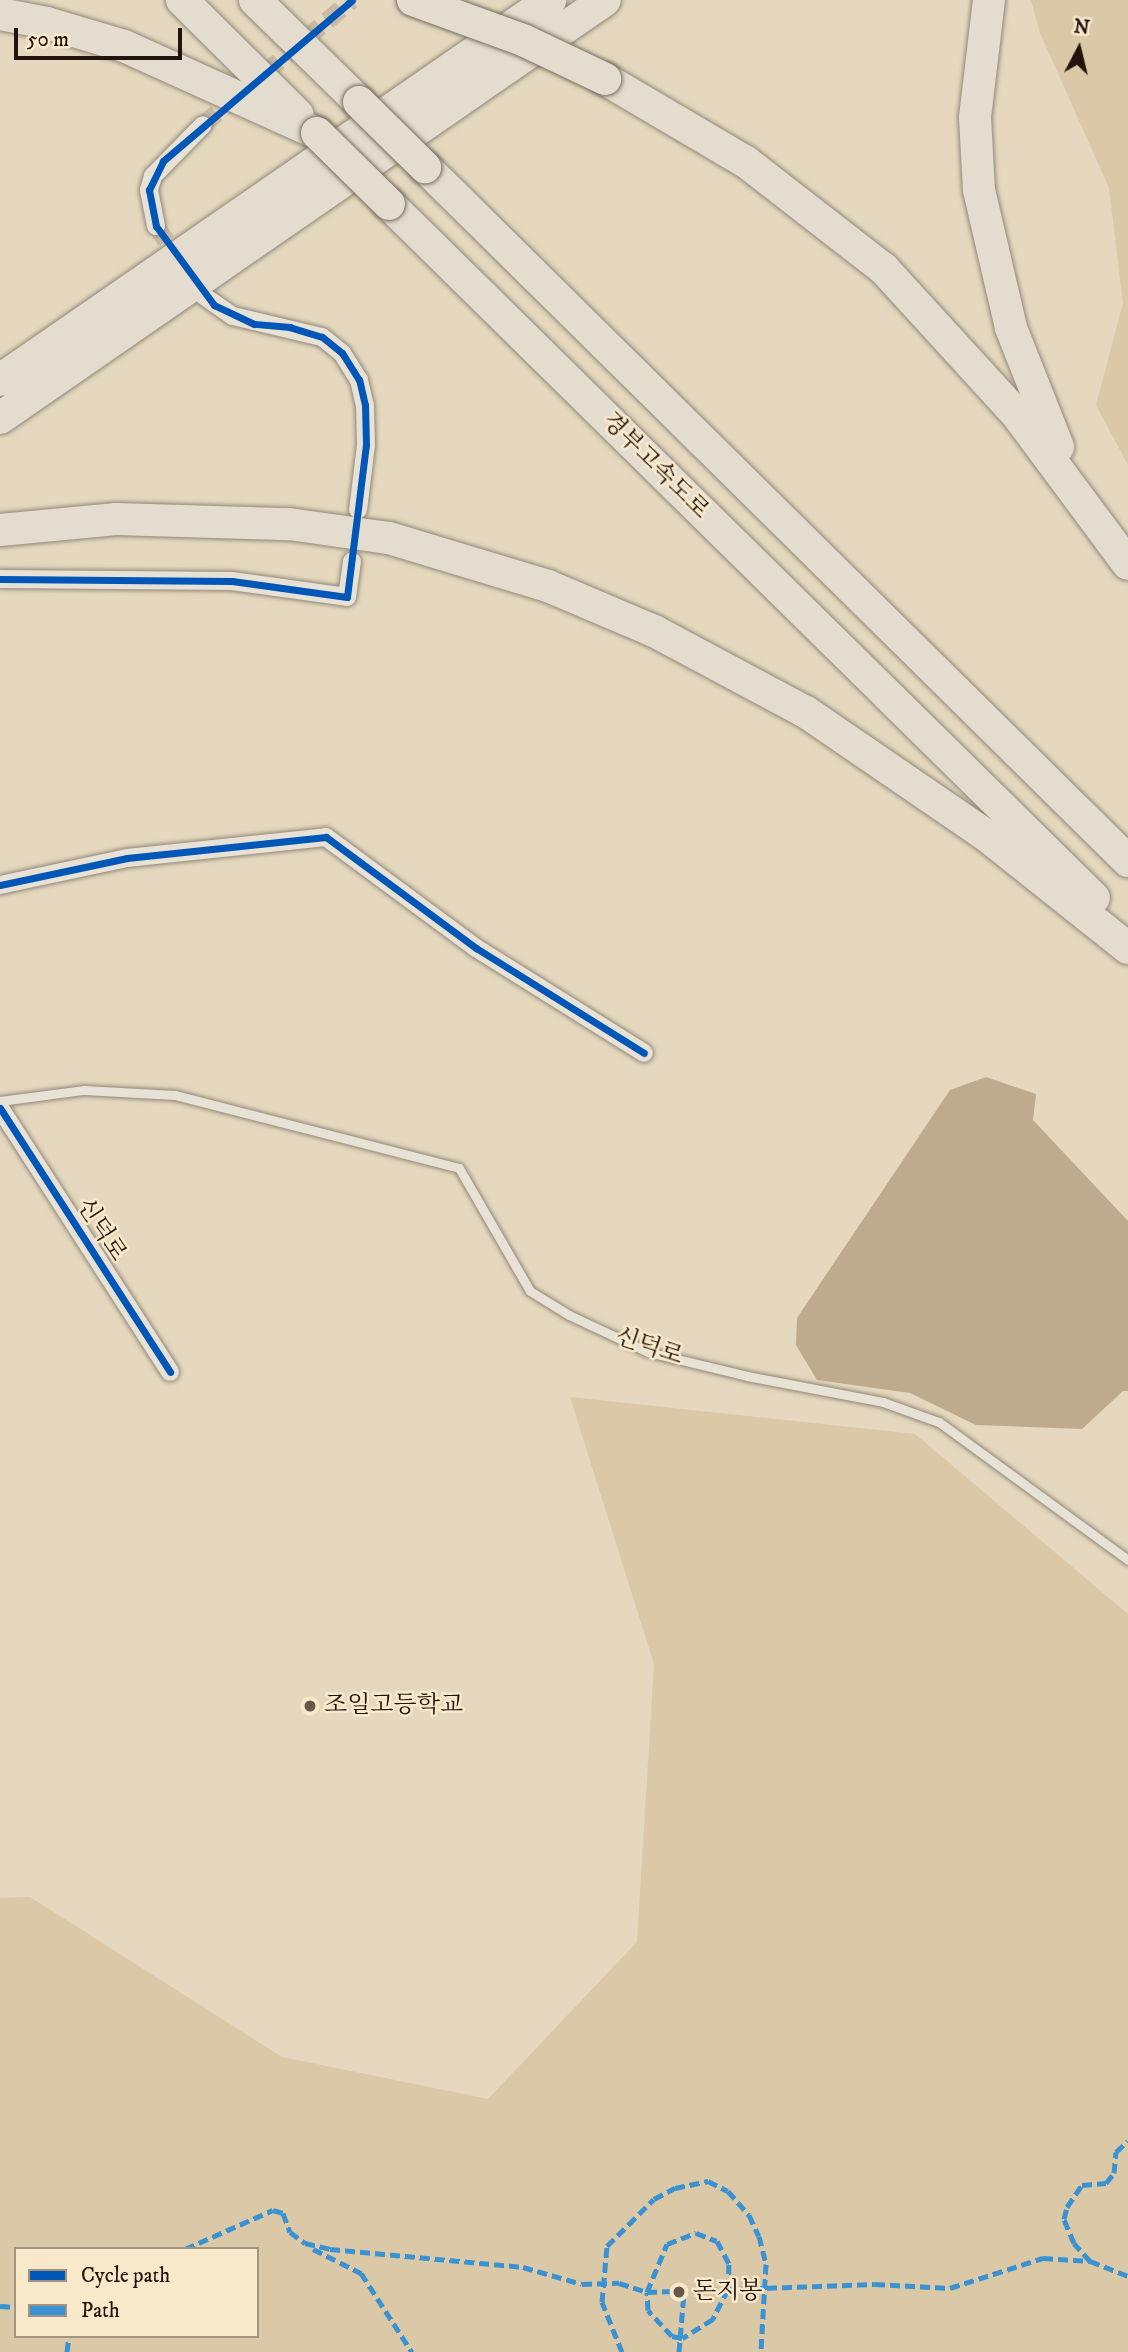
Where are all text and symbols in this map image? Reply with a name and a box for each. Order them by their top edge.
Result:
scale bar [18,14,186,58]
north arrow [1044,14,1114,84]
text: N [1072,15,1091,40]
text: 50 m [27,27,69,53]
street label: 경부고속도로 [596,407,714,525]
street label: 신덕로 [70,1193,132,1267]
street label: 신덕로 [611,1322,687,1372]
place label: 조일고등학교 [324,1692,463,1720]
marker: 조일고등학교 [302,1698,318,1714]
legend [14,2247,259,2338]
text: Cycle path [81,2263,170,2289]
place label: 돈지봉 [693,2278,763,2306]
marker: 돈지봉 [671,2284,687,2300]
text: Path [81,2298,120,2324]

